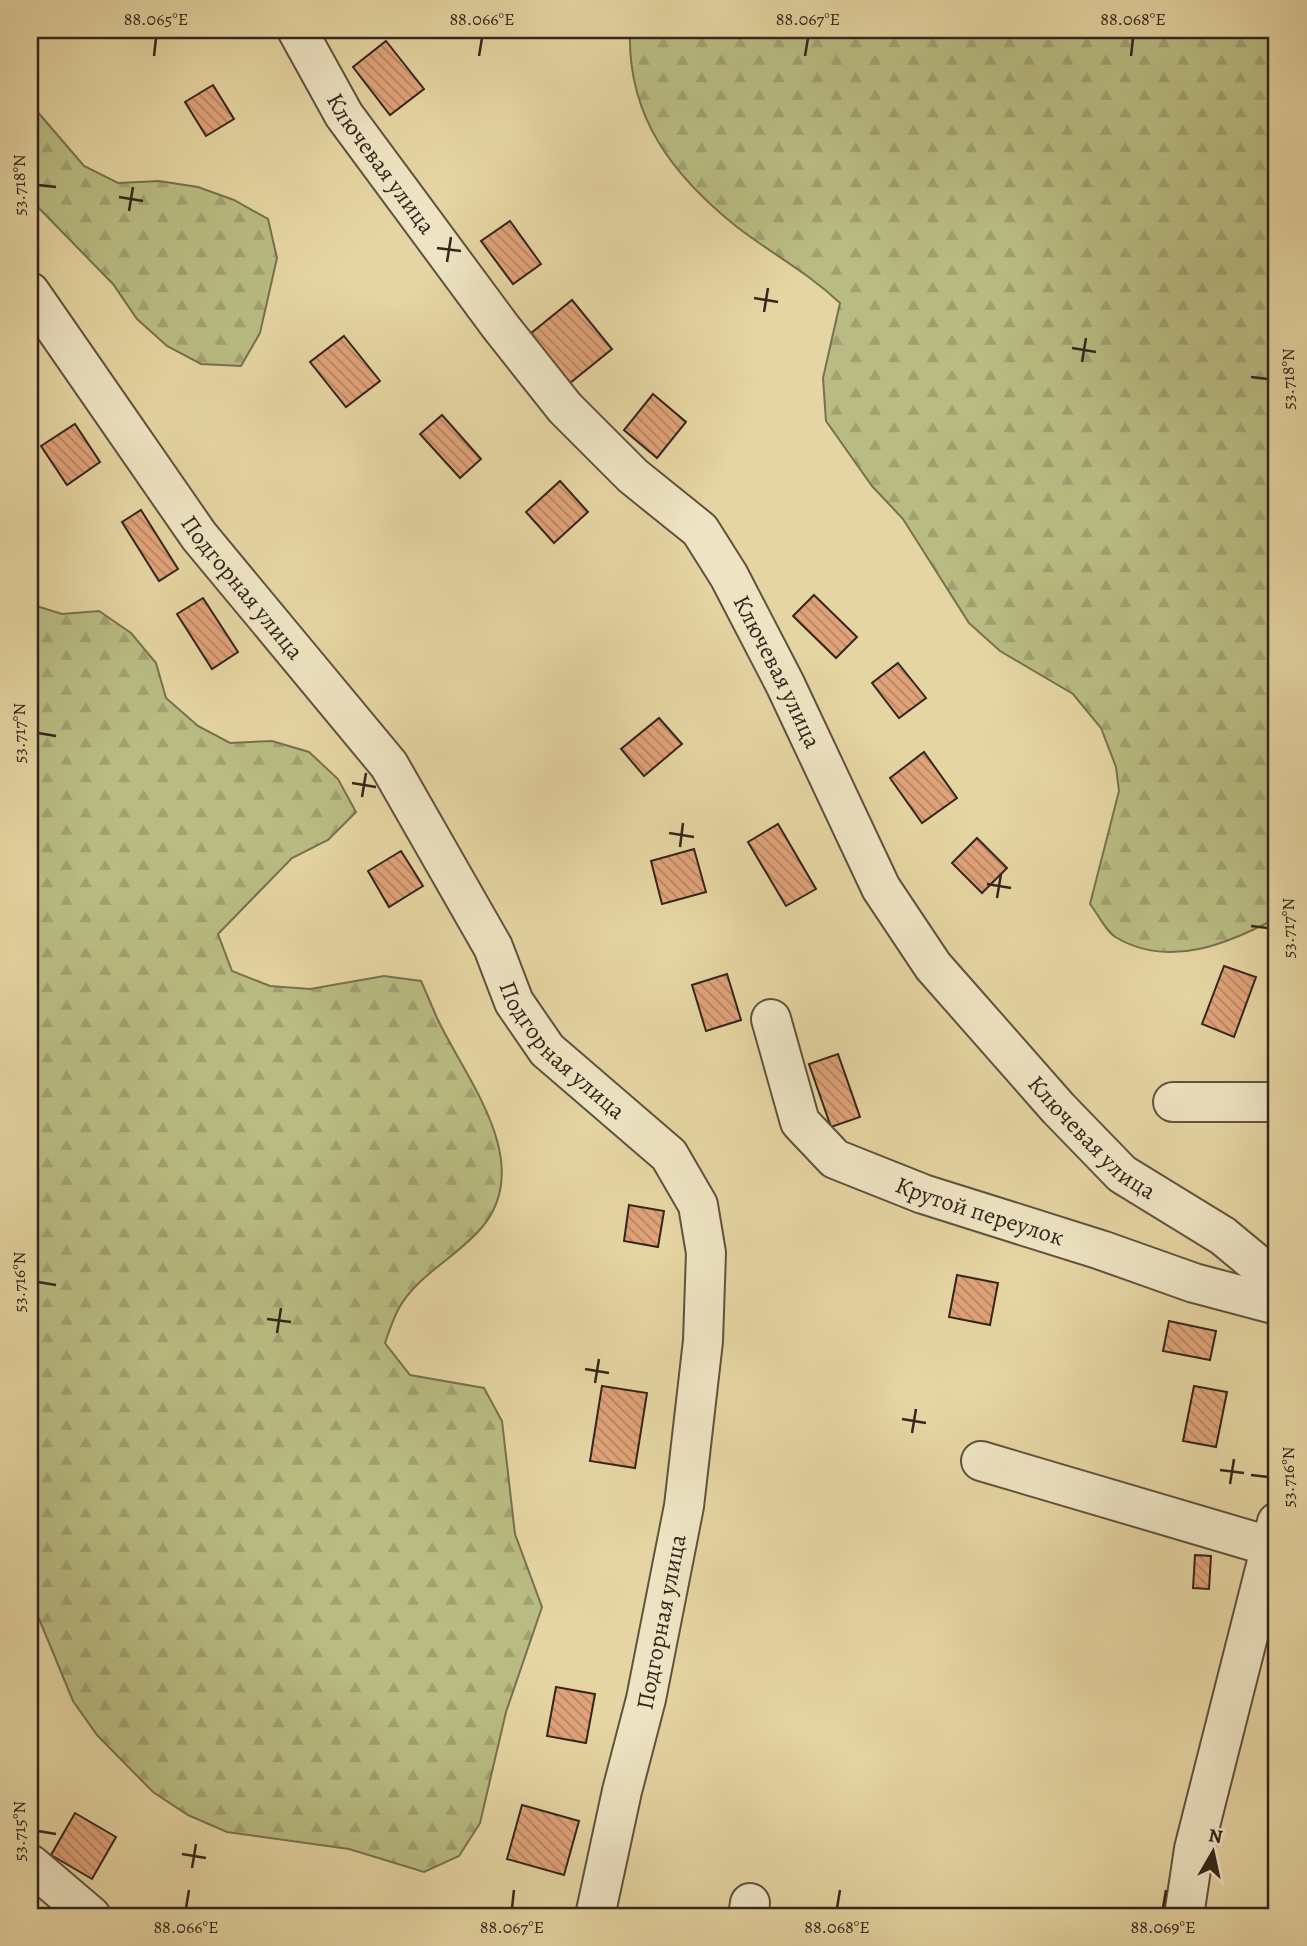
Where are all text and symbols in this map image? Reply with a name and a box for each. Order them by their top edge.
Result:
text: 88.065°E [124,7,188,31]
text: 88.066°E [449,7,515,31]
text: 88.067°E [776,7,840,31]
text: 88.068°E [1100,7,1166,31]
street label: Ключевая улица [319,87,443,241]
text: 53.718°N [7,154,31,216]
text: 53.718°N [1276,348,1300,410]
street label: Подгорная улица [173,509,311,666]
street label: Ключевая улица [726,589,829,754]
text: 53.717°N [7,703,31,763]
text: 53.717°N [1276,898,1300,958]
street label: Подгорная улица [492,977,632,1127]
street label: Ключевая улица [1021,1068,1162,1207]
street label: Крутой переулок [891,1169,1068,1253]
text: 53.716°N [7,1251,31,1313]
text: 53.716°N [1276,1446,1300,1508]
street label: Подгорная улица [628,1532,694,1712]
text: 53.715°N [7,1801,31,1861]
north arrow [1178,1816,1248,1886]
text: N [1207,1822,1225,1850]
text: 88.066°E [153,1915,219,1939]
text: 88.067°E [480,1915,544,1939]
text: 88.068°E [804,1915,870,1939]
text: 88.069°E [1130,1915,1196,1939]

